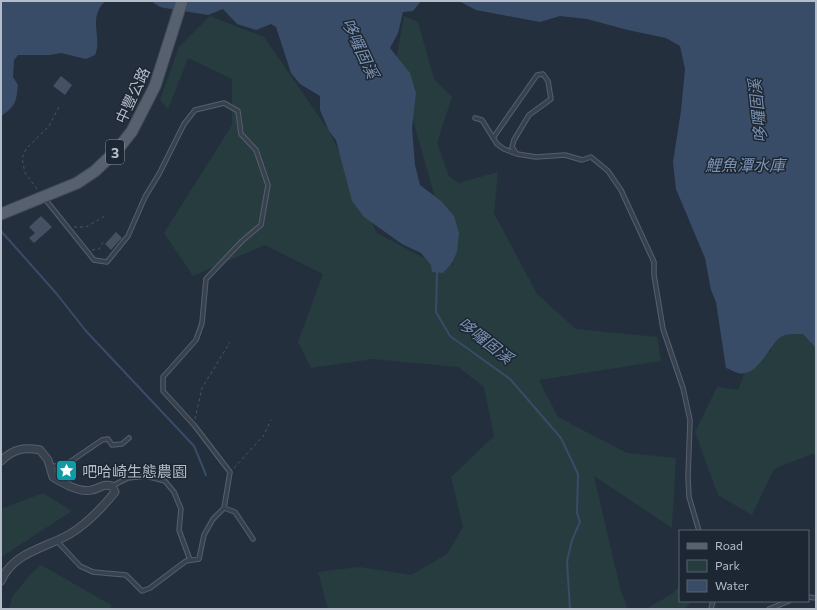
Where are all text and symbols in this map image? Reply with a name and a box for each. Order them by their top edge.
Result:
water label: 哆囉固溪 [339,15,384,83]
street label: 中豐公路 [111,64,153,126]
water label: 哆囉固溪 [744,76,770,144]
road number: 3 [106,140,124,164]
water label: 鯉魚潭水庫 [705,155,788,174]
water label: 哆囉固溪 [455,313,519,368]
place icon: 吧哈崎生態農園 [54,458,80,484]
place label: 吧哈崎生態農園 [82,462,187,480]
legend [679,530,809,602]
text: Road [715,538,743,552]
text: Park [715,558,741,572]
text: Water [715,578,749,592]

